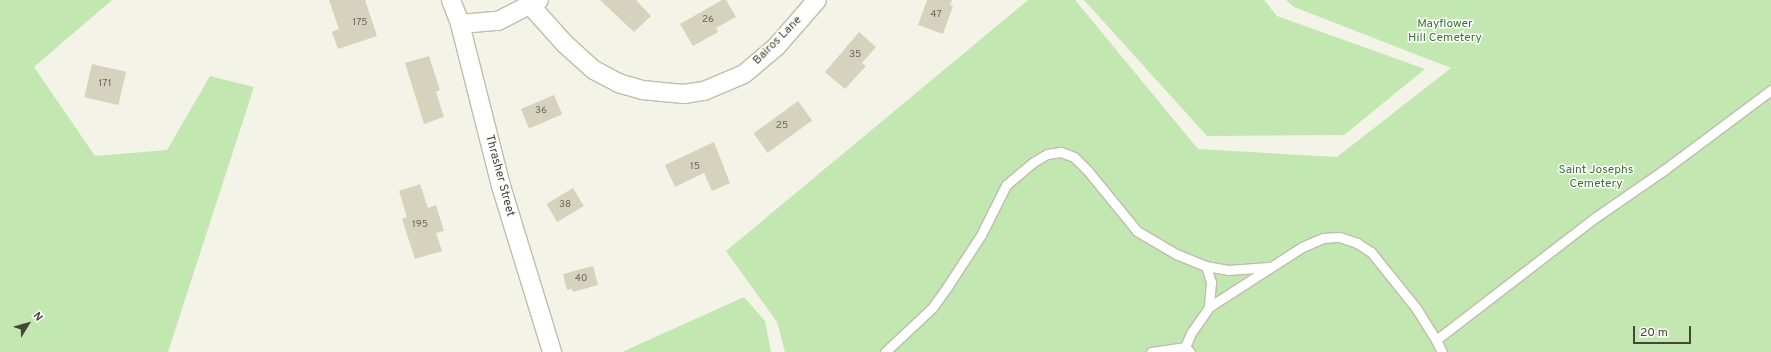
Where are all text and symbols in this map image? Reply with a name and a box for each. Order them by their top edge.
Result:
house number: 47 [930,9,942,21]
house number: 26 [702,14,714,26]
street label: Bairos Lane [751,14,805,68]
house number: 175 [352,17,368,29]
park label: Mayflower Hill Cemetery [1408,18,1482,46]
house number: 35 [849,49,861,61]
house number: 171 [99,78,111,90]
house number: 36 [535,105,547,117]
house number: 25 [776,120,788,132]
street label: Thrasher Street [481,133,517,219]
house number: 15 [690,161,700,173]
park label: Saint Josephs Cemetery [1559,164,1633,192]
house number: 38 [559,199,571,211]
house number: 195 [412,219,428,231]
house number: 40 [575,273,587,285]
north arrow [8,304,48,344]
text: N [30,309,46,324]
scale bar [1635,318,1693,344]
text: 20 m [1640,325,1668,341]

